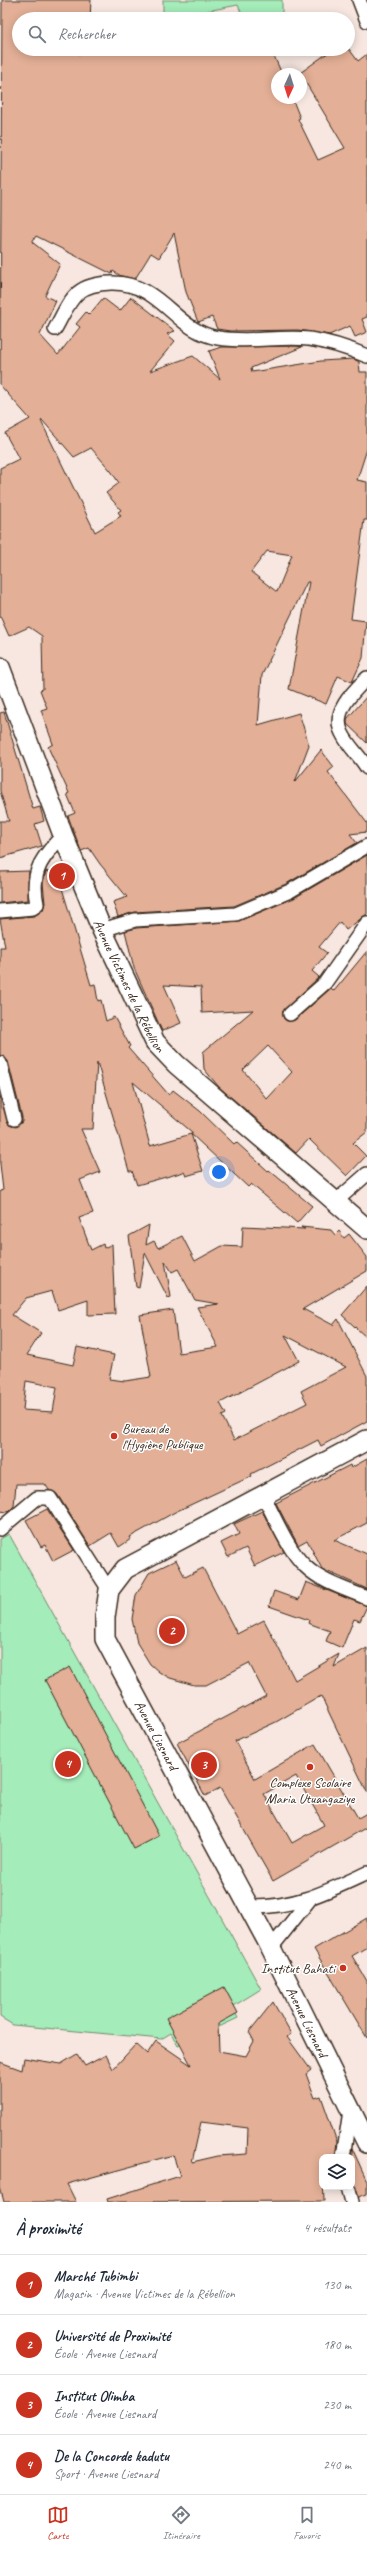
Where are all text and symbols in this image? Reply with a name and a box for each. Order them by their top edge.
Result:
search box [12,12,355,56]
icon: search [26,23,48,45]
text: Rechercher [58,25,116,44]
north arrow [271,68,307,104]
pin: 1 [49,861,75,891]
street label: Avenue Victimes de la Rébellion [90,917,169,1056]
your location [209,1162,229,1182]
place label: Bureau de l'Hygiène Publique [122,1420,204,1453]
marker: Bureau de l'Hygiène Publique [109,1431,119,1441]
pin: 2 [159,1616,185,1646]
street label: Avenue Liesnard [131,1698,183,1775]
pin: 4 [55,1749,81,1779]
pin: 3 [191,1750,217,1780]
marker: Complexe Scolaire Maria Utuangaziye [305,1762,315,1772]
place label: Complexe Scolaire Maria Utuangaziye [266,1774,356,1807]
place label: Institut Bahati [261,1960,337,1977]
marker: Institut Bahati [338,1963,348,1973]
street label: Avenue Liesnard [282,1984,332,2062]
map controls [319,2154,355,2190]
button: layers [319,2154,355,2190]
text: À proximité [16,2218,81,2239]
text: 4 résultats [303,2220,351,2236]
text: Marché Tubimbi [54,2267,137,2286]
text: 1 [26,2277,32,2293]
text: 130 m [323,2277,351,2293]
text: Magasin · Avenue Victimes de la Rébellion [54,2286,235,2302]
text: Université de Proximité [54,2327,170,2346]
text: 2 [26,2337,32,2353]
text: 180 m [323,2337,351,2353]
text: École · Avenue Liesnard [54,2346,156,2362]
text: Institut Olimba [54,2387,134,2406]
text: 3 [26,2397,32,2413]
text: 230 m [323,2397,351,2413]
text: École · Avenue Liesnard [54,2406,156,2422]
text: De la Concorde kadutu [54,2447,169,2466]
text: 4 [26,2457,32,2473]
text: 240 m [323,2457,351,2473]
text: Sport · Avenue Liesnard [54,2466,158,2482]
tab: Carte [47,2504,69,2542]
tab: Itinéraire [163,2504,200,2542]
tab: Favoris [294,2504,320,2542]

